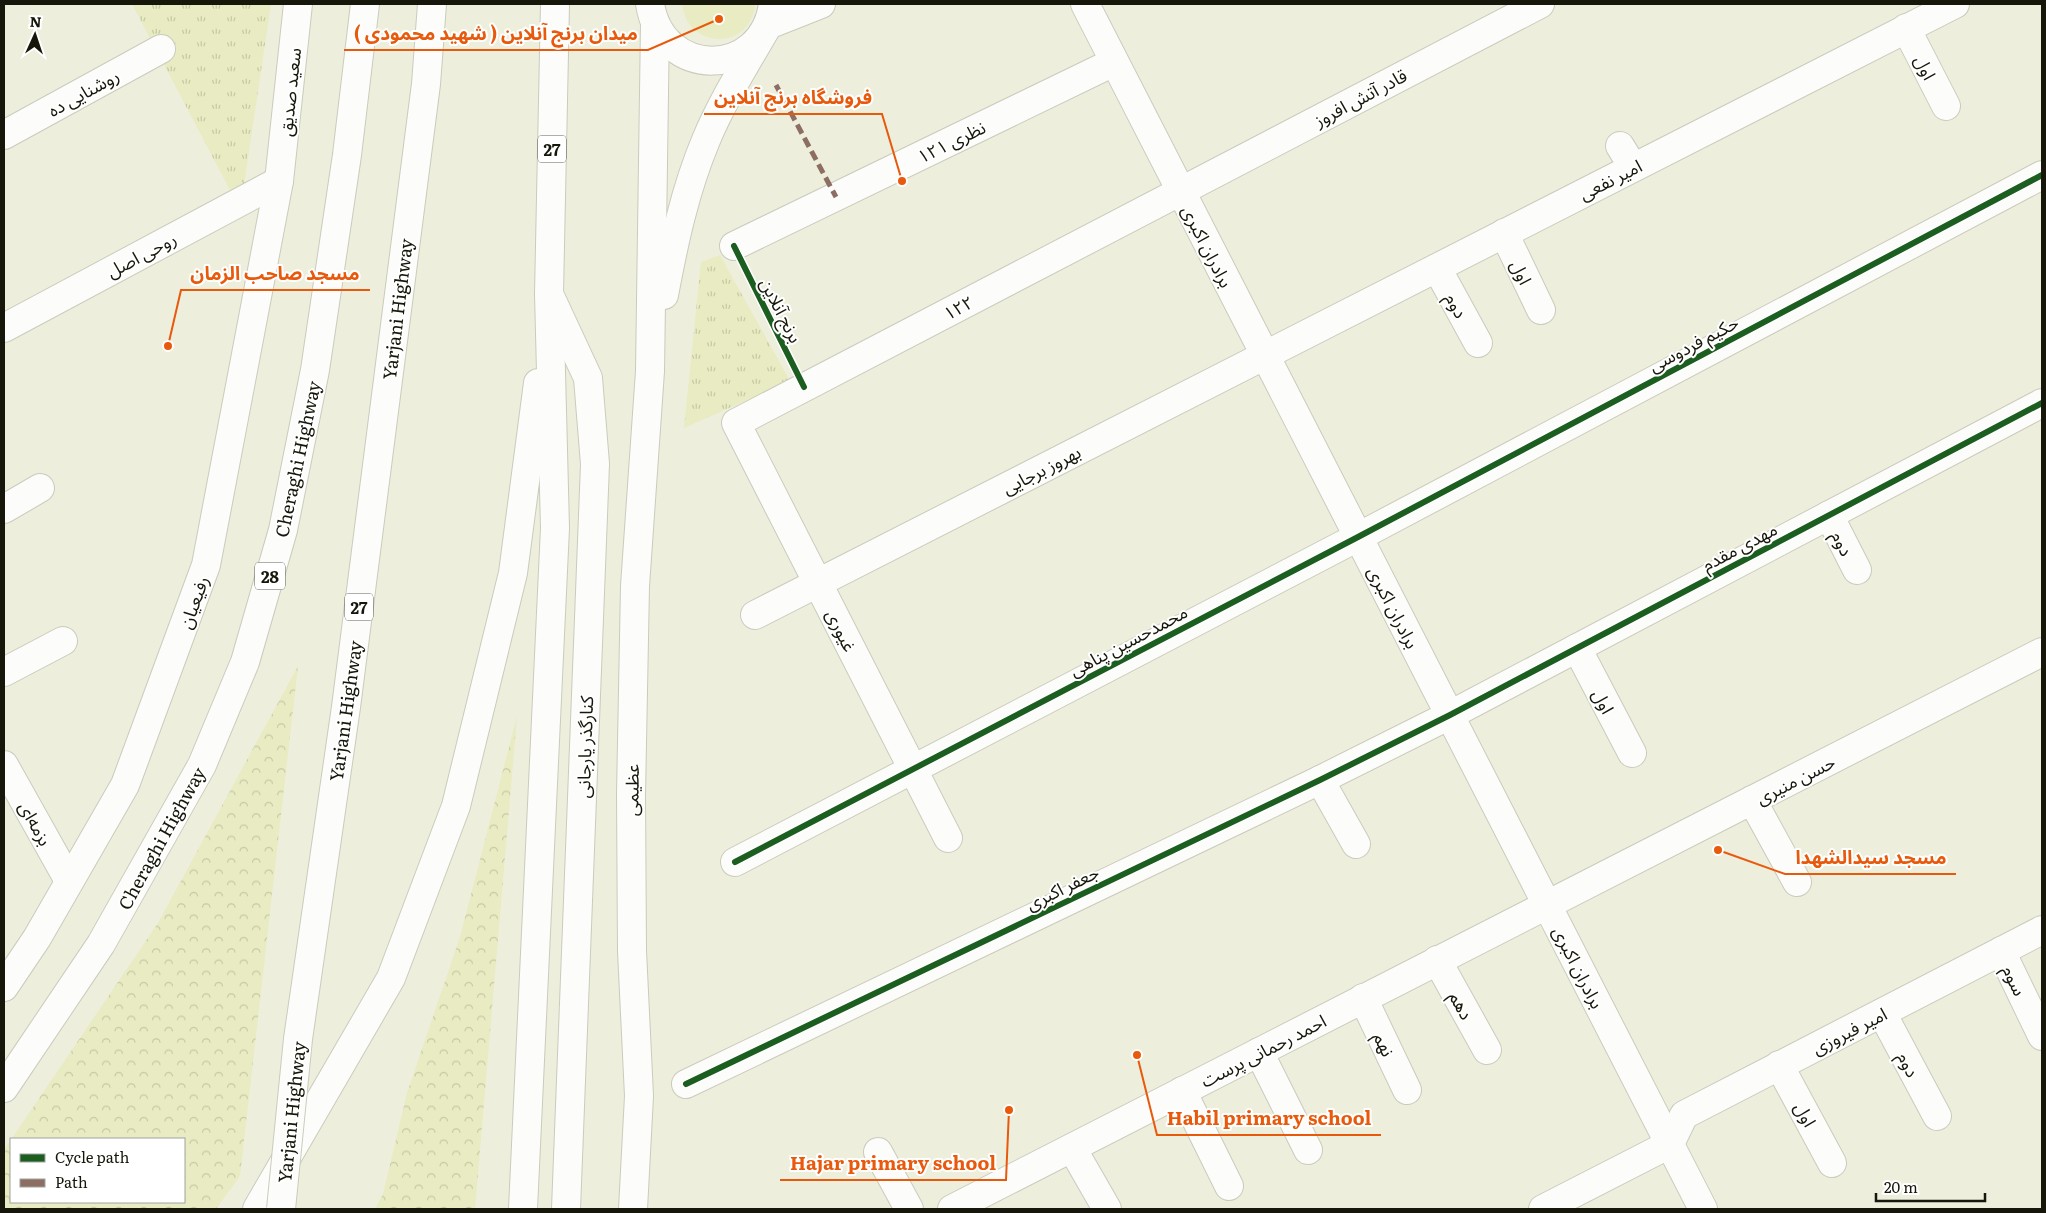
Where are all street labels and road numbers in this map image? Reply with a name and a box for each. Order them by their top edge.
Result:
street label: سعید صدیق [271,46,307,138]
street label: اول [1908,50,1944,84]
street label: روشنایی ده [42,61,124,123]
street label: قادر آتش افروز [1308,61,1411,133]
street label: نظری ۱۲۱ [912,113,990,169]
road number: 27 [538,136,566,162]
street label: امیر نفعی [1574,152,1646,206]
street label: برادران اکبری [1176,200,1240,292]
street label: روحی اصل [101,224,181,284]
street label: Yarjani Highway [375,236,419,381]
street label: اول [1504,255,1540,289]
street label: برنج آنلاین [753,273,810,348]
street label: دوم [1437,287,1475,324]
street label: ۱۲۲ [938,288,978,326]
street label: حکیم فردوسی [1643,308,1743,379]
street label: Cheraghi Highway [267,378,327,540]
street label: بهروز برجایی [997,438,1085,500]
street label: مهدی مقدم [1696,515,1783,579]
street label: دوم [1823,526,1861,561]
street label: برادران اکبری [1362,561,1426,653]
road number: 28 [255,562,285,590]
street label: رفیعیان [171,572,215,632]
road number: 27 [345,594,373,620]
street label: محمدحسین پناهی [1064,597,1192,683]
street label: غیوری [820,604,864,656]
street label: Yarjani Highway [322,638,368,783]
street label: اول [1586,684,1622,718]
street label: کنارگذر یارجانی [569,695,599,799]
street label: حسن منیری [1751,747,1839,811]
street label: Cheraghi Highway [111,761,212,914]
street label: عظیمی [617,764,645,816]
street label: بزمه‌ای [13,796,59,850]
street label: جعفر اکبری [1021,858,1103,916]
street label: برادران اکبری [1547,921,1611,1013]
street label: سوم [1994,960,2034,1001]
street label: دهم [1442,986,1481,1025]
street label: امیر فیروزی [1807,999,1891,1061]
street label: احمد رحمانی پرست [1195,1007,1331,1093]
street label: نهم [1367,1027,1402,1061]
street label: Yarjani Highway [270,1039,312,1184]
street label: دوم [1889,1046,1927,1082]
street label: اول [1788,1097,1824,1131]

